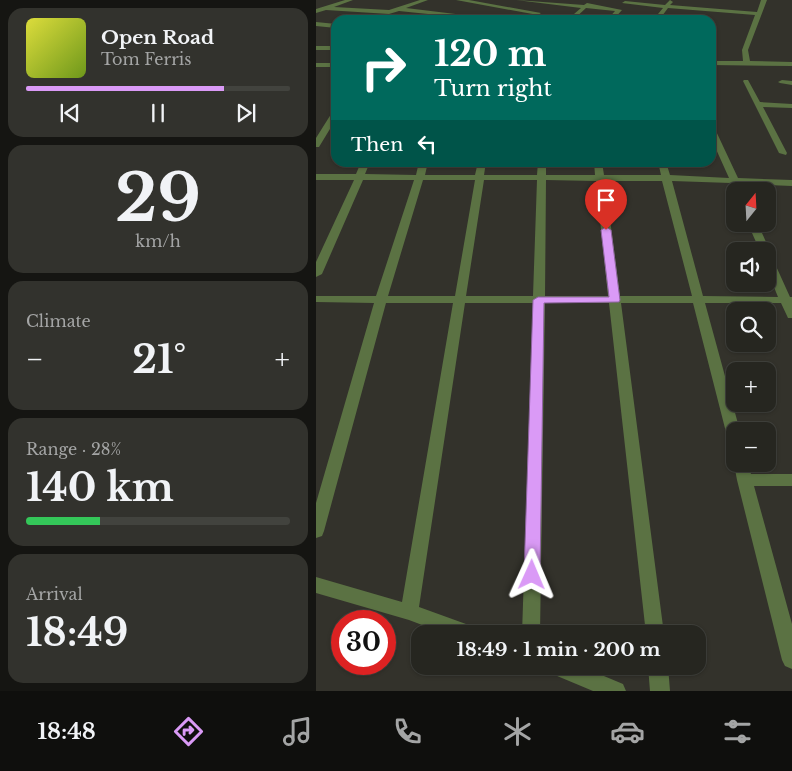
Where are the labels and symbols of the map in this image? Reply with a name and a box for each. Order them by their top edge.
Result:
pin [585,179,627,230]
north arrow [726,182,776,232]
position arrow [505,548,557,600]
speed limit sign: 30 [331,610,396,675]

